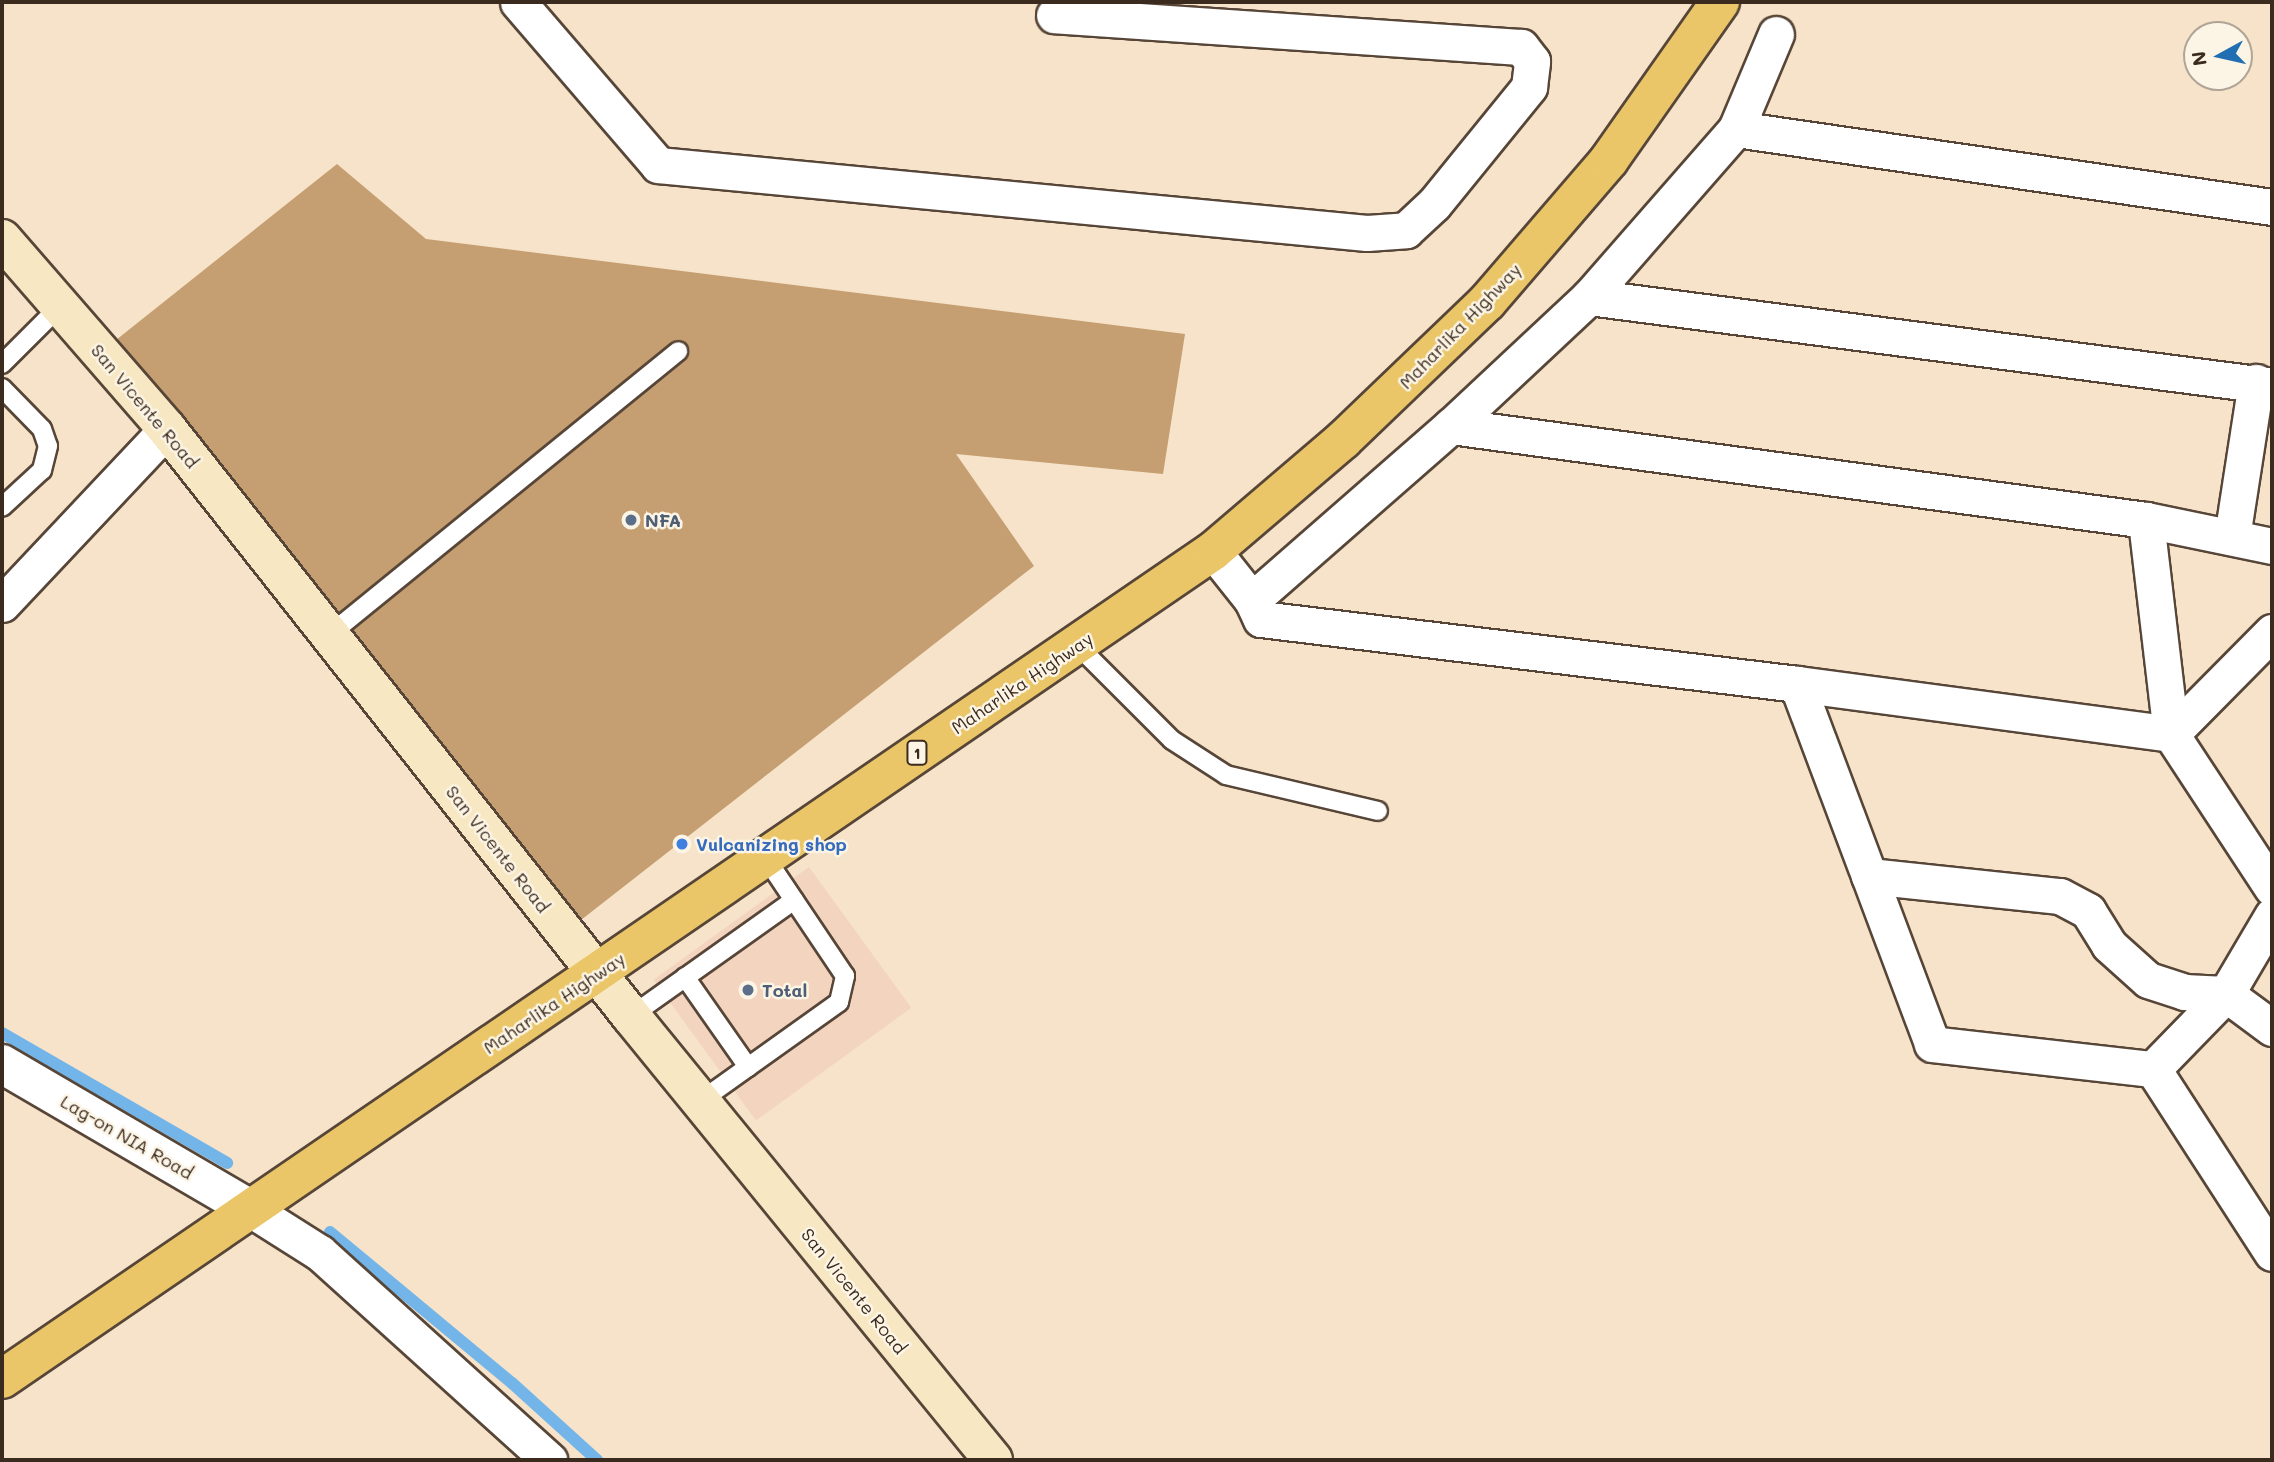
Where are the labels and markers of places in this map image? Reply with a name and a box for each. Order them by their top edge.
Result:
place label: NFA [645,509,681,531]
marker: NFA [623,512,639,528]
place label: Vulcanizing shop [696,833,847,855]
marker: Vulcanizing shop [674,836,690,852]
place label: Total [762,979,807,1001]
marker: Total [740,982,756,998]

